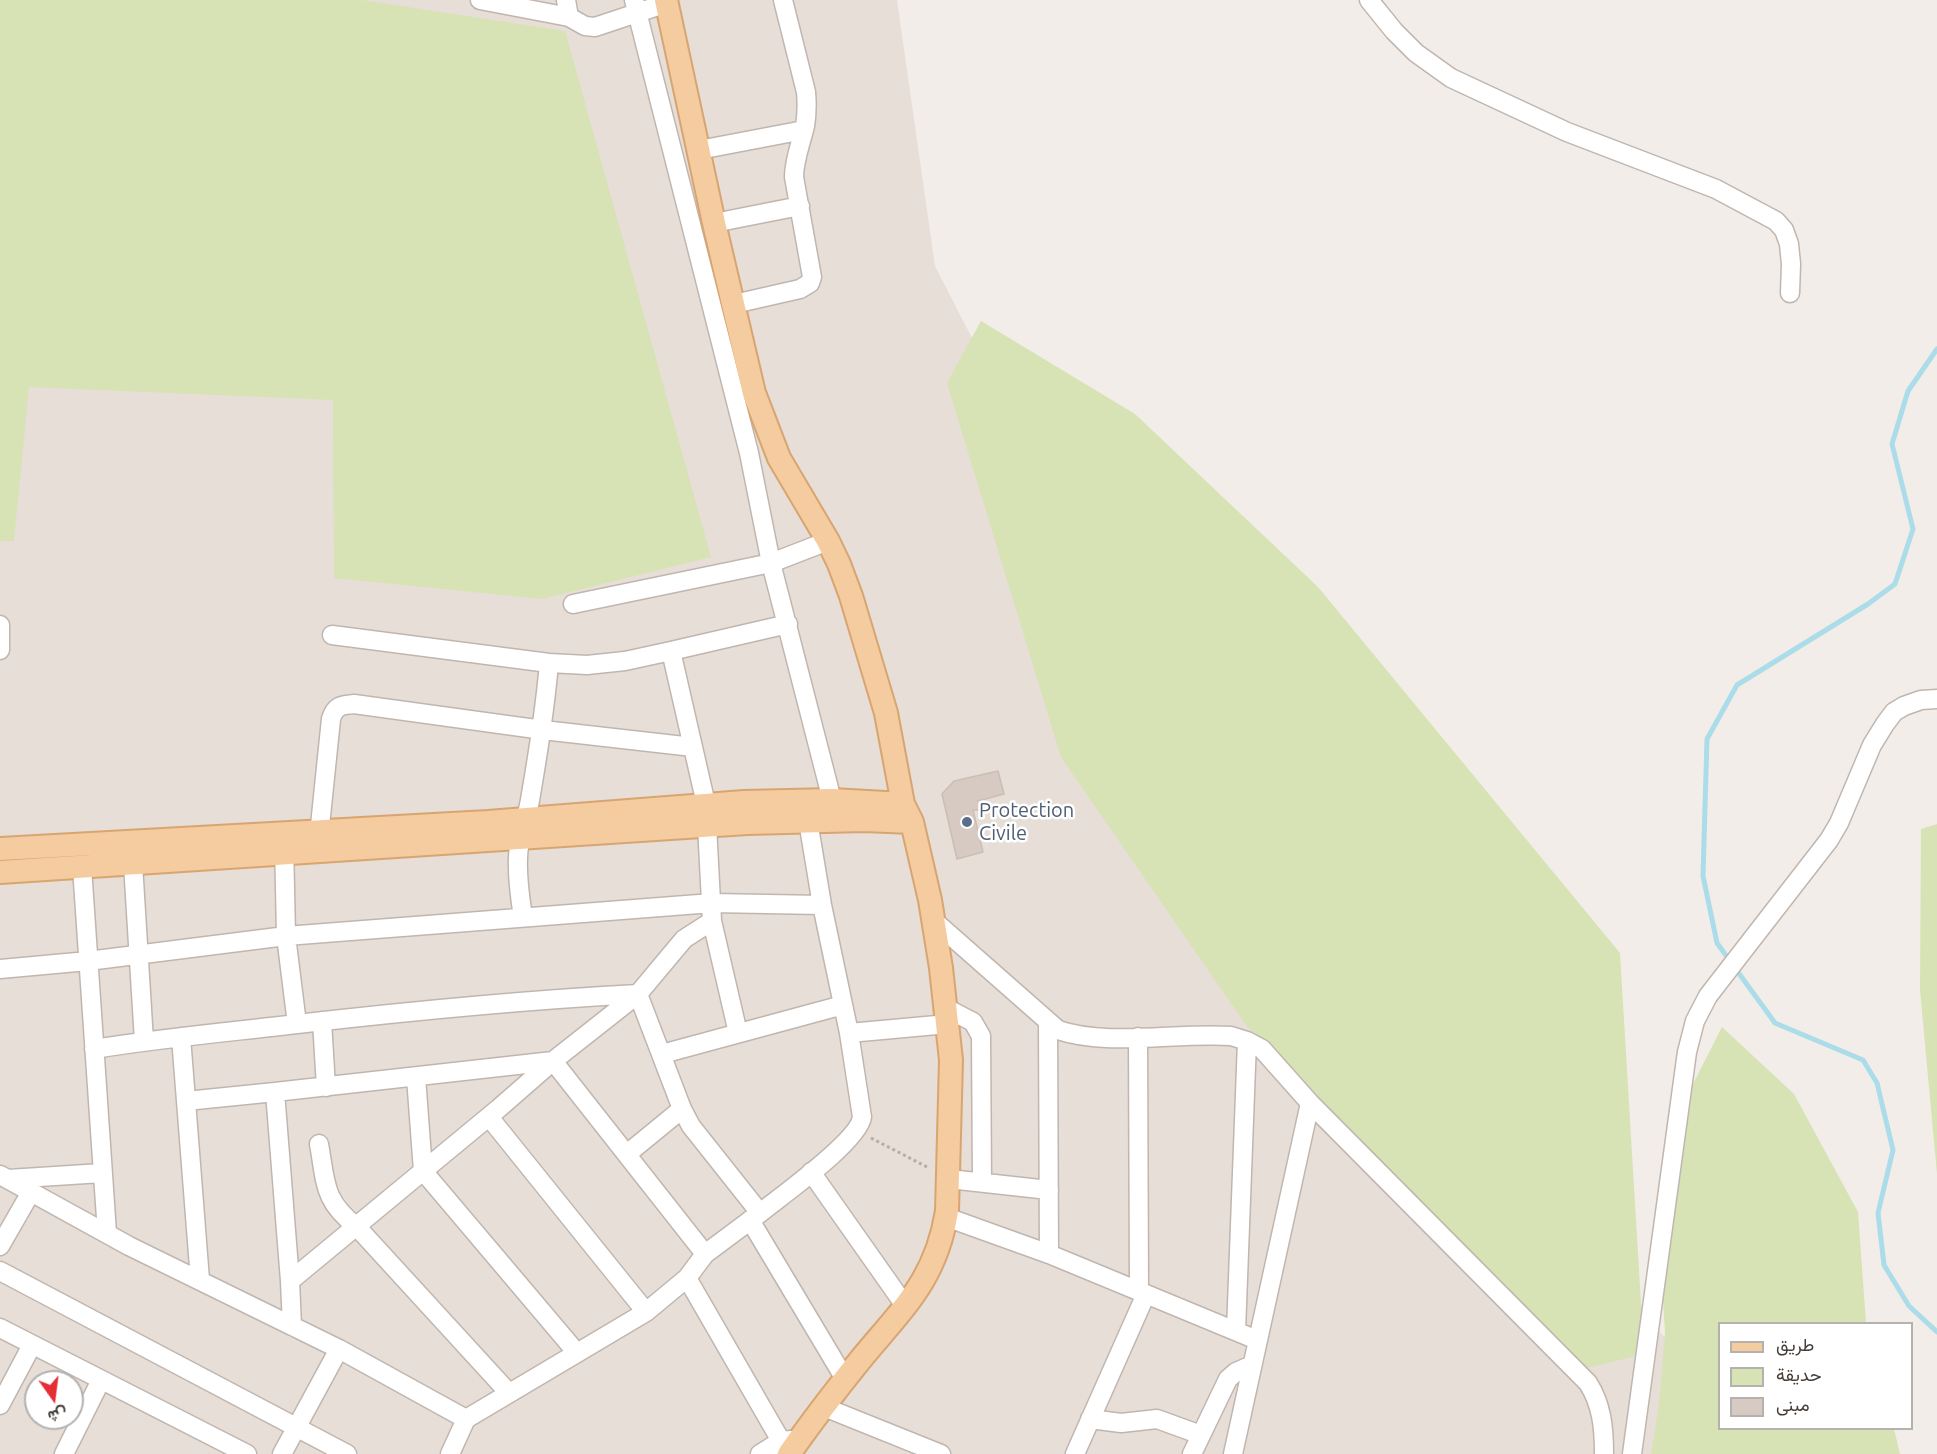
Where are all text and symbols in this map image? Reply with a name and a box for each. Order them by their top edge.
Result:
place label: Protection Civile [979,798,1074,845]
marker: Protection Civile [960,815,974,829]
legend [1718,1322,1913,1430]
text: طريق [1776,1334,1814,1354]
text: حديقة [1776,1364,1822,1384]
north arrow [24,1370,84,1430]
text: مبنى [1776,1394,1810,1414]
text: ش [46,1404,69,1427]

